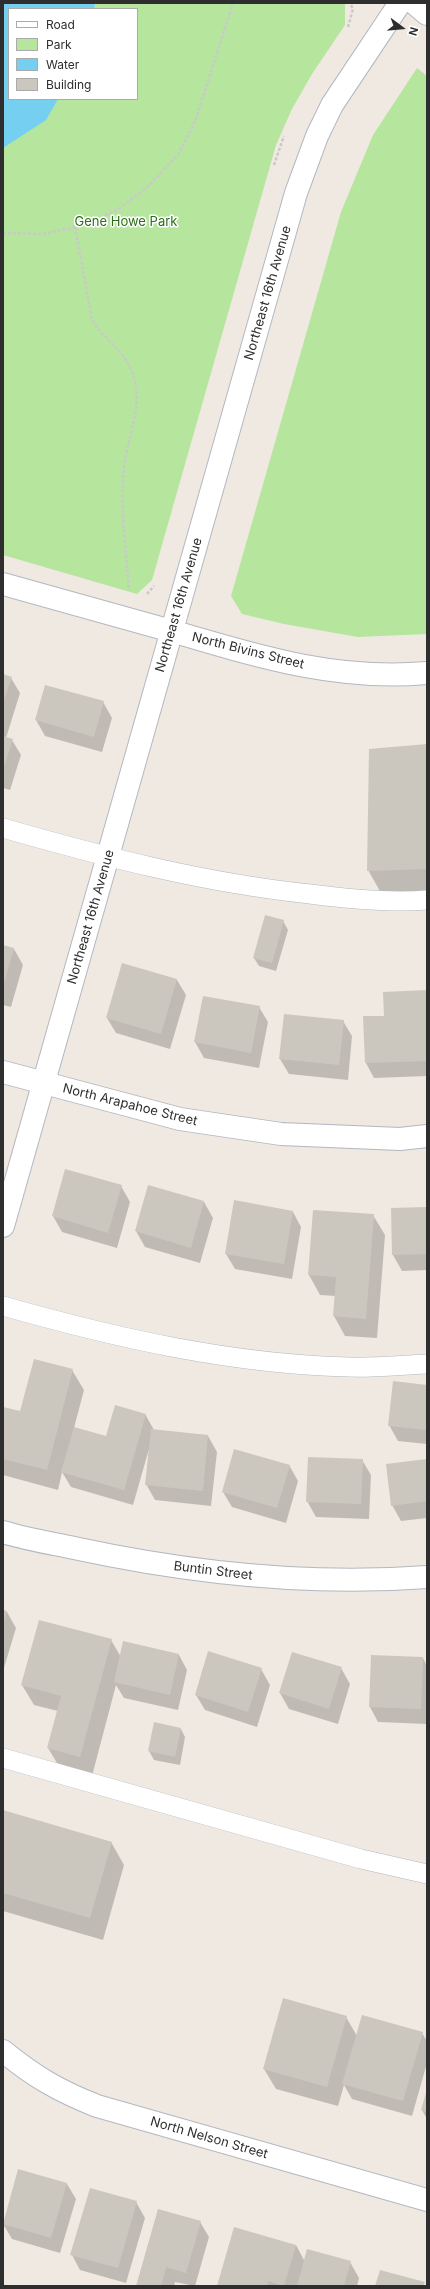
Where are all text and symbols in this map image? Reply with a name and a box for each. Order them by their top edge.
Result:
legend [8,8,138,100]
north arrow [382,8,422,48]
text: Road [46,17,75,32]
text: N [406,25,421,37]
text: Park [46,37,72,52]
text: Water [46,57,79,72]
text: Building [46,77,91,92]
park label: Gene Howe Park [75,214,177,230]
street label: Northeast 16th Avenue [241,224,295,362]
street label: Northeast 16th Avenue [152,536,206,674]
street label: North Bivins Street [190,629,306,673]
street label: Northeast 16th Avenue [64,848,118,986]
street label: North Arapahoe Street [61,1081,199,1129]
street label: Buntin Street [173,1558,253,1584]
street label: North Nelson Street [148,2114,270,2162]

